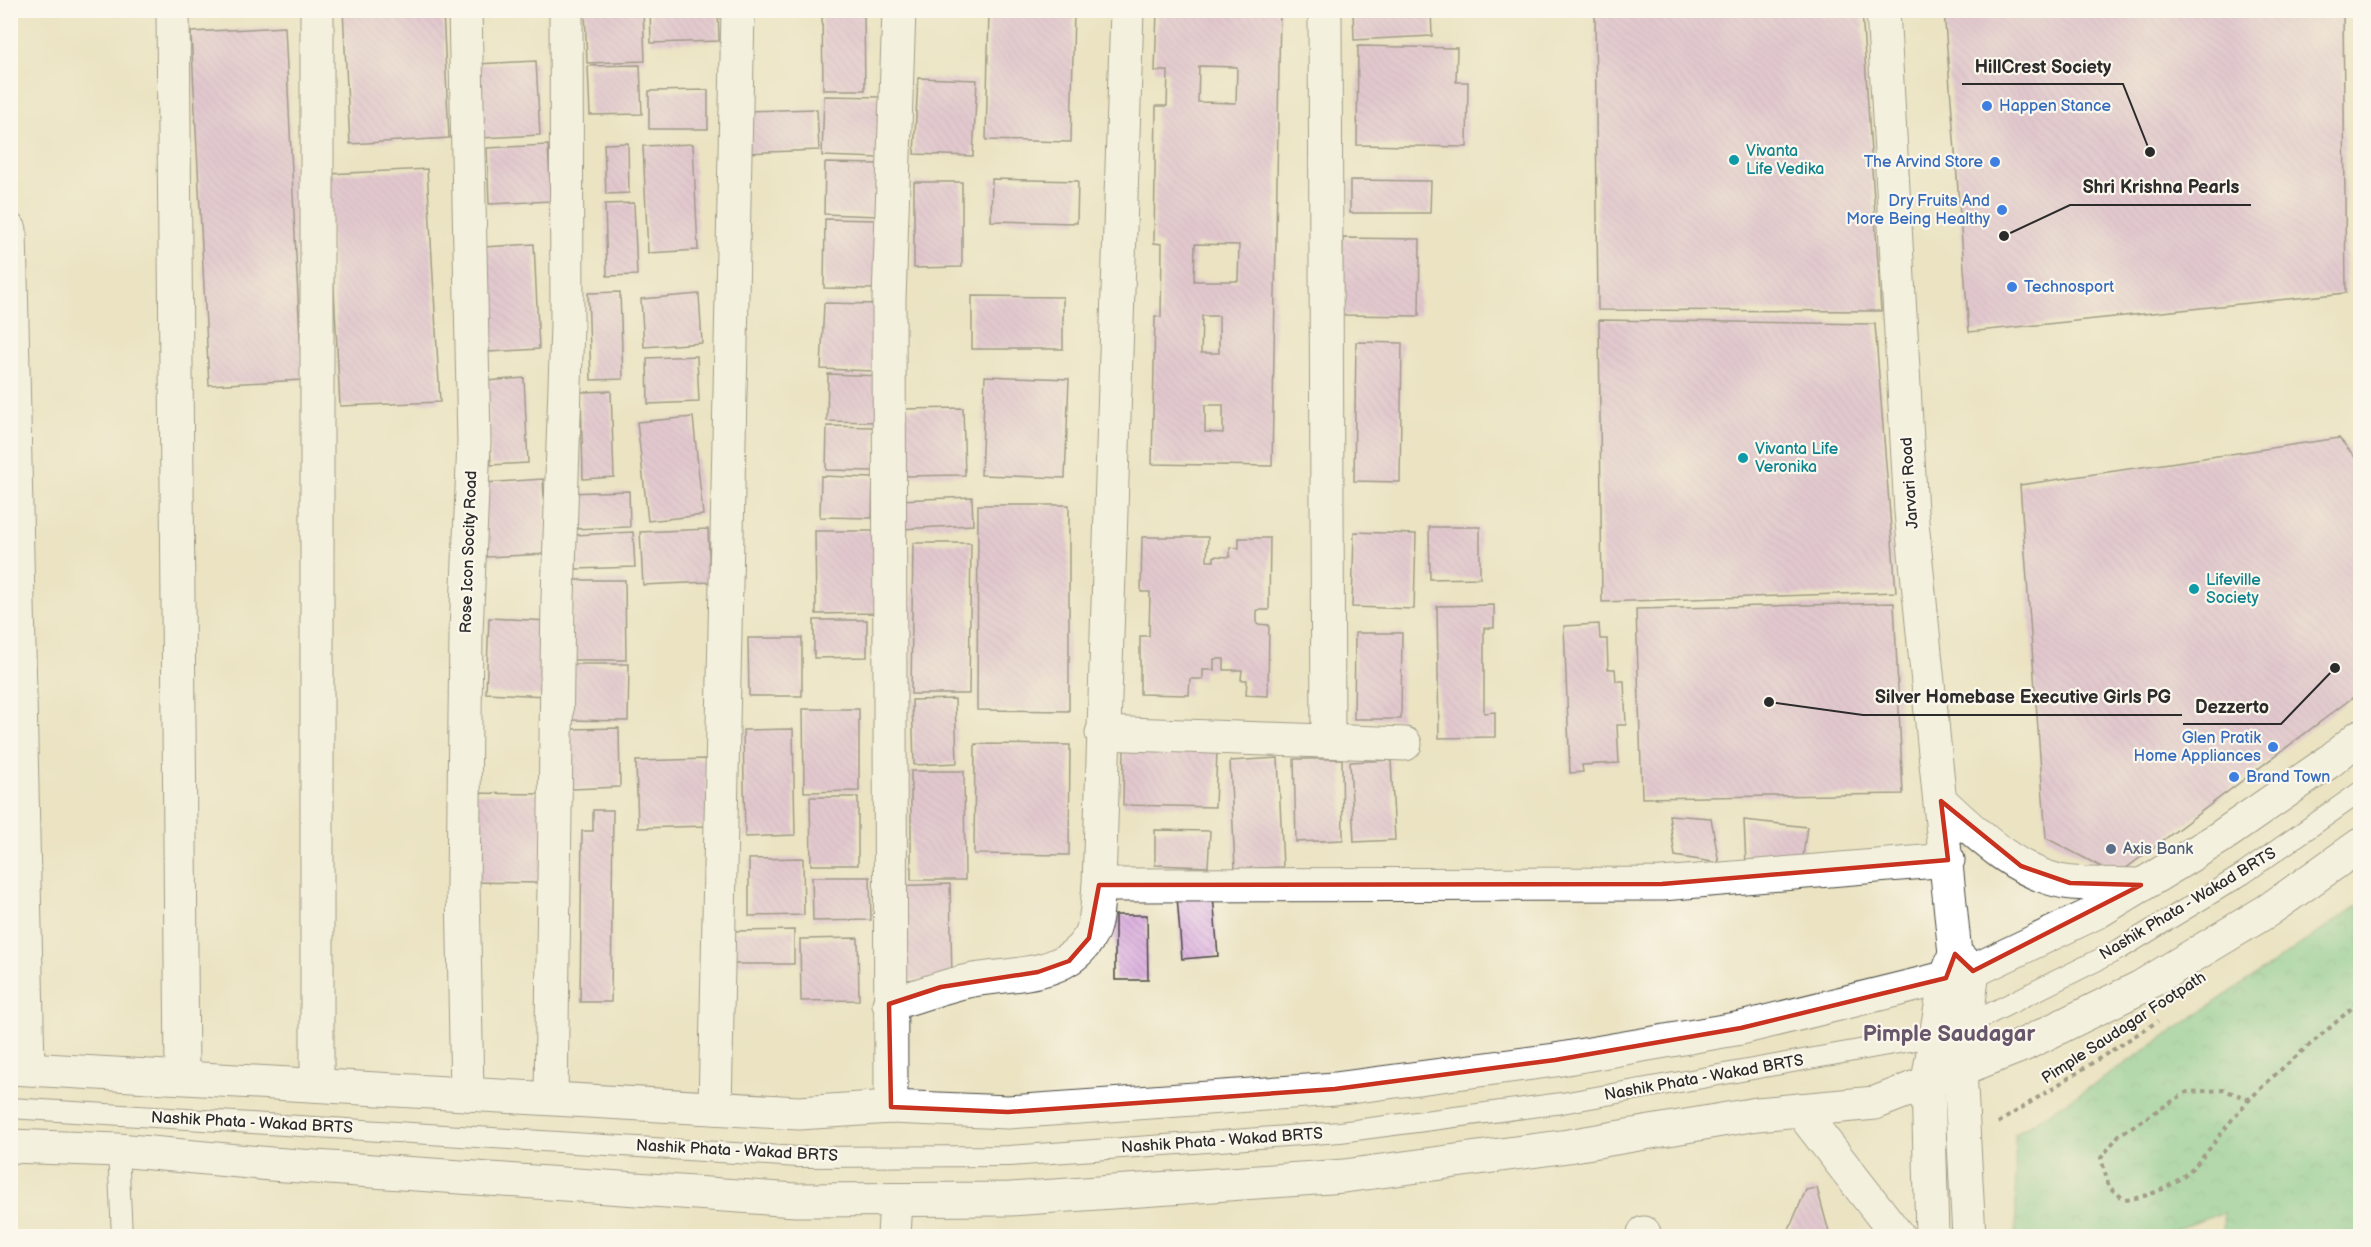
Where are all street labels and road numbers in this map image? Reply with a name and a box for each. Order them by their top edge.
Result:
street label: Jarvari Road [1897,436,1923,530]
street label: Rose Icon Socity Road [457,470,481,634]
street label: Nashik Phata - Wakad BRTS [2096,844,2280,964]
street label: Pimple Saudagar Footpath [2038,968,2210,1088]
street label: Nashik Phata - Wakad BRTS [1603,1051,1805,1105]
street label: Nashik Phata - Wakad BRTS [151,1108,353,1138]
street label: Nashik Phata - Wakad BRTS [1120,1124,1324,1158]
street label: Nashik Phata - Wakad BRTS [636,1136,838,1166]

